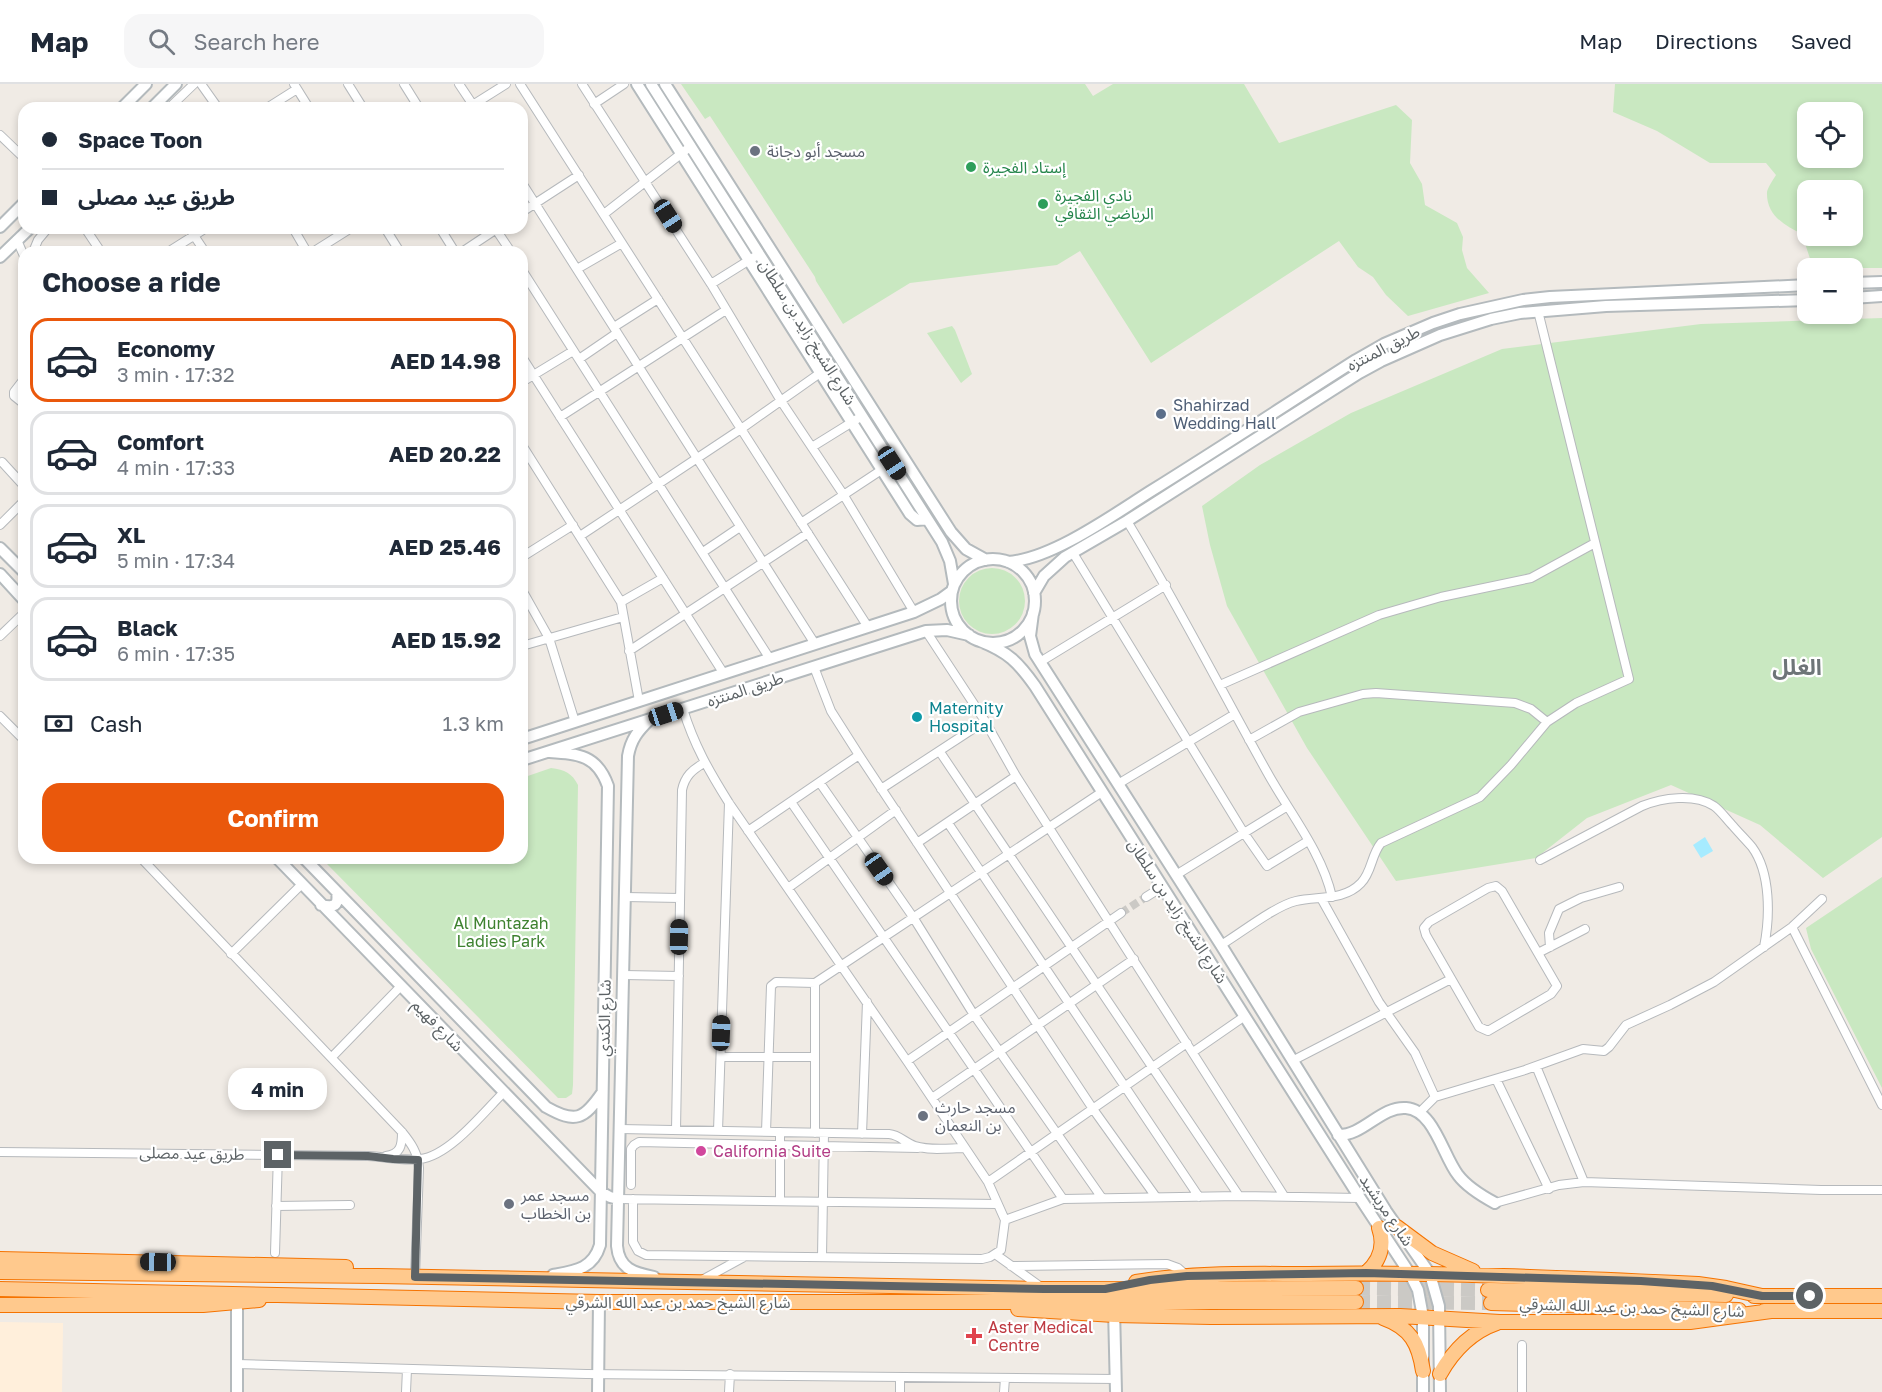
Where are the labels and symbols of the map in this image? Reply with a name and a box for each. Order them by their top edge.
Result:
place label: مسجد أبو دجانة [767,141,865,161]
marker: مسجد أبو دجانة [748,144,762,158]
place label: إستاد الفجيرة [983,157,1066,178]
marker: إستاد الفجيرة [964,160,978,174]
place label: نادي الفجيرة الرياضي الثقافي [1055,185,1154,226]
car [651,196,685,236]
marker: نادي الفجيرة الرياضي الثقافي [1036,197,1050,211]
street label: شارع الشيخ زايد بن سلطان [752,255,861,410]
street label: طريق المنتزه [1343,321,1423,376]
place label: Shahirzad Wedding Hall [1173,395,1276,433]
marker: Shahirzad Wedding Hall [1154,407,1168,421]
car [875,443,909,483]
district label: الغلل [1772,653,1822,680]
street label: طريق المنتزه [704,667,786,712]
place label: Maternity Hospital [929,698,1003,736]
car [646,700,686,728]
marker: Maternity Hospital [910,710,924,724]
street label: شارع الشيخ زايد بن سلطان [1121,835,1232,989]
car [861,849,897,889]
park label: Al Muntazah Ladies Park [453,913,549,951]
car [670,919,688,955]
street label: شارع الكندي [593,979,618,1057]
street label: شارع فهيم [406,995,468,1058]
car [711,1015,731,1051]
callout: 4 min [228,1068,328,1110]
place label: مسجد حارث بن النعمان [935,1097,1016,1135]
marker: مسجد حارث بن النعمان [916,1109,930,1123]
route end [264,1141,291,1168]
place label: California Suite [713,1141,831,1161]
street label: طريق عيد مصلى [139,1142,245,1165]
marker: California Suite [694,1144,708,1158]
street label: شارع مريشيد [1353,1170,1418,1251]
place label: مسجد عمر بن الخطاب [520,1185,591,1223]
marker: مسجد عمر بن الخطاب [502,1197,516,1211]
car [140,1253,176,1271]
route start [1796,1282,1823,1309]
street label: شارع الشيخ حمد بن عبد الله الشرقي [565,1292,791,1315]
street label: شارع الشيخ حمد بن عبد الله الشرقي [1519,1293,1745,1324]
place label: Aster Medical Centre [988,1317,1093,1355]
marker: Aster Medical Centre [965,1327,983,1345]

